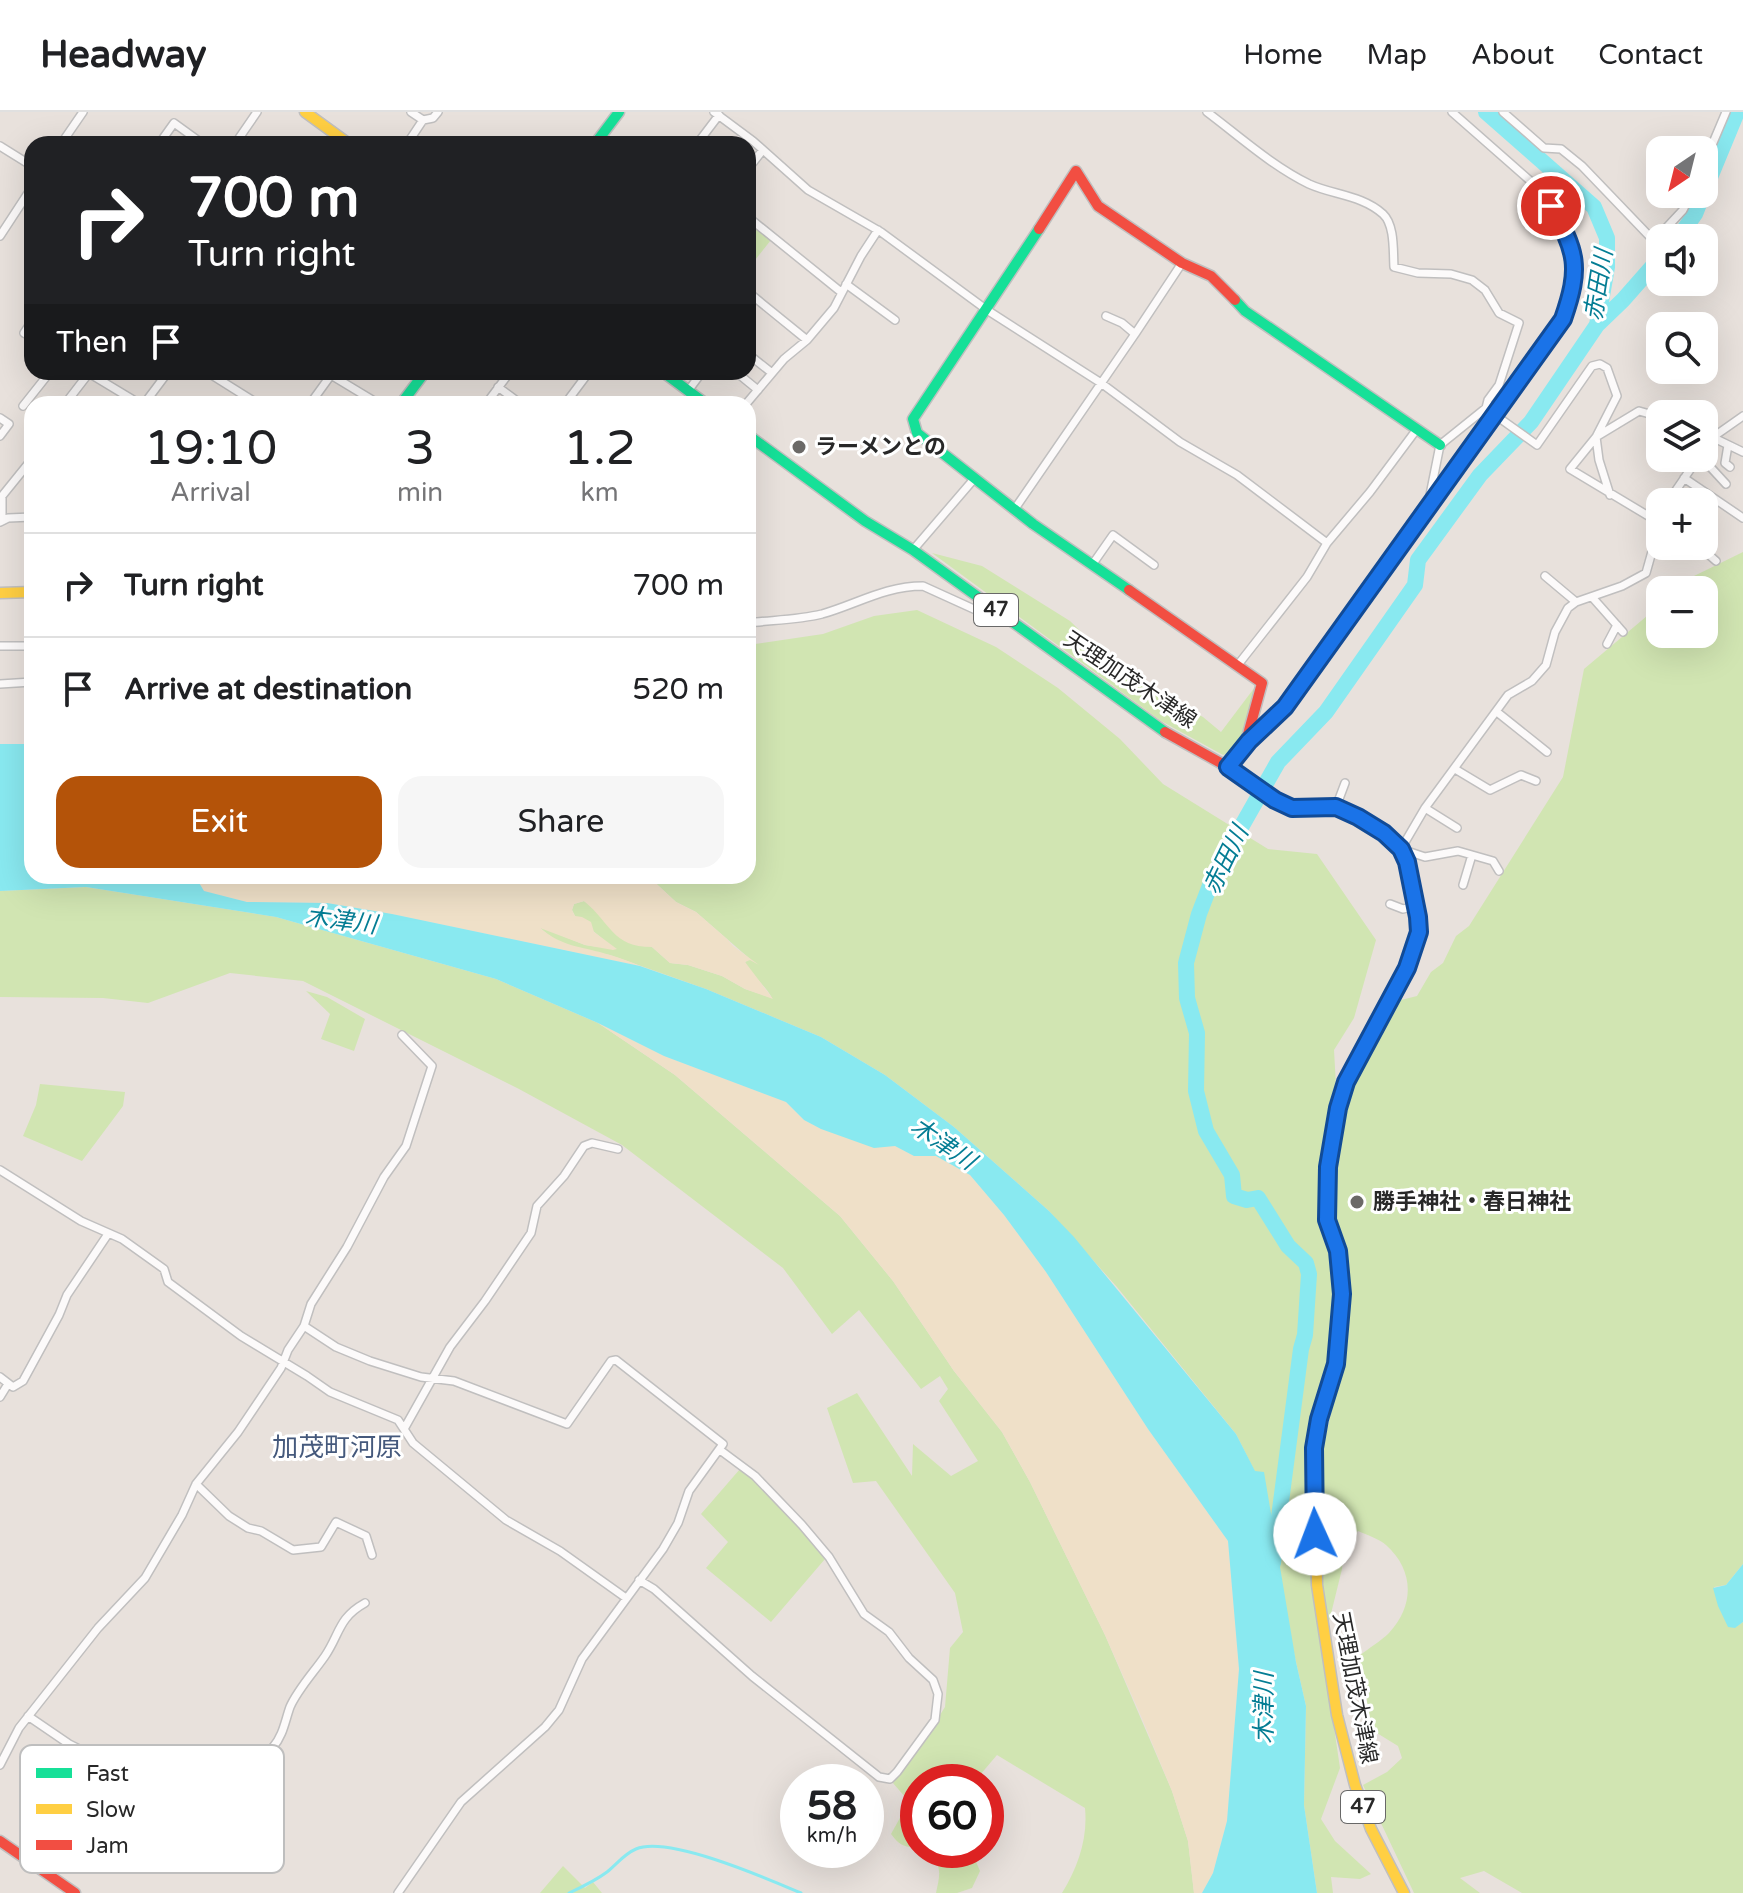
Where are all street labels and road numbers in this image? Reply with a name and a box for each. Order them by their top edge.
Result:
road number: 47 [974,594,1018,626]
street label: 天理加茂木津線 [1059,626,1201,734]
street label: 天理加茂木津線 [1328,1610,1382,1766]
road number: 47 [1341,1791,1385,1823]

